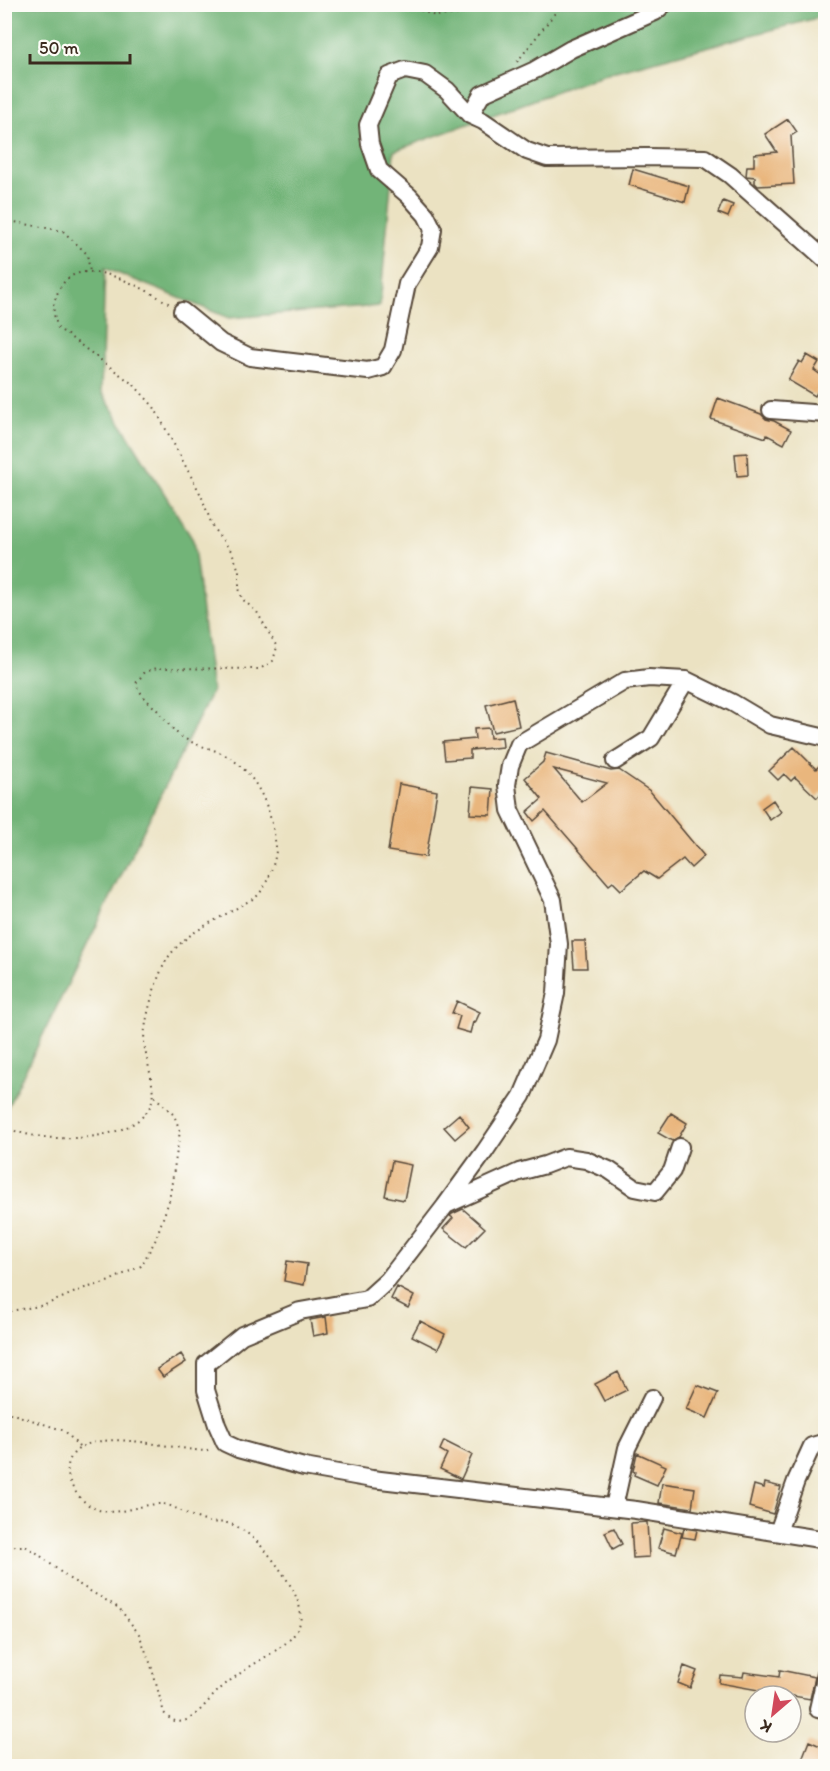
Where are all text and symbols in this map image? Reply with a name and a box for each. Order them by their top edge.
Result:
scale bar [30,27,130,65]
text: 50 m [39,37,79,59]
north arrow [743,1684,803,1744]
text: K [756,1716,775,1737]

